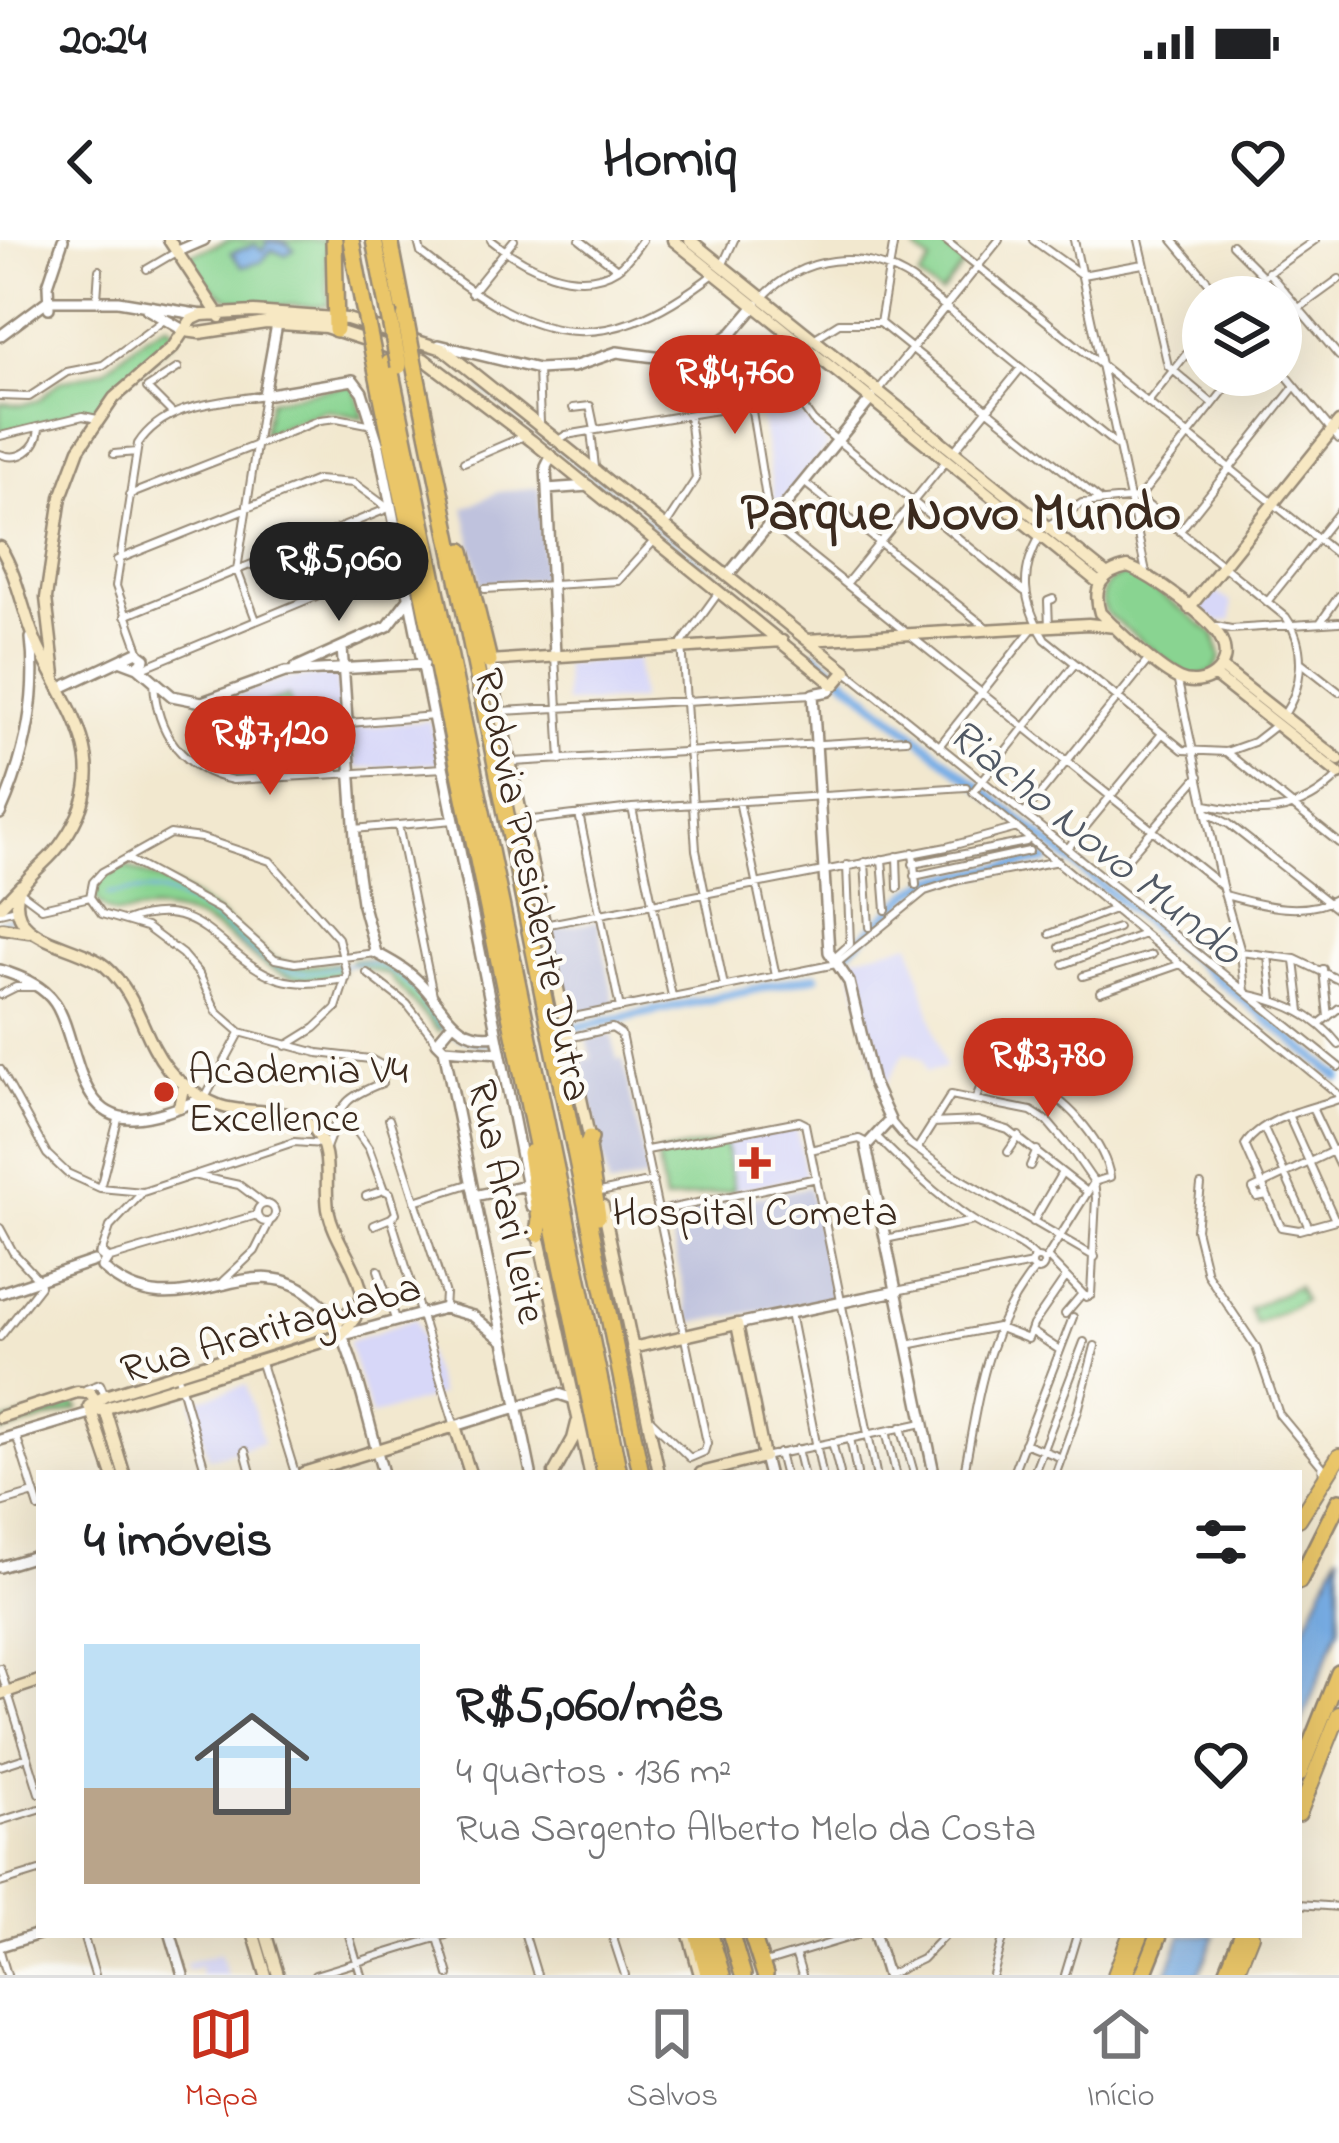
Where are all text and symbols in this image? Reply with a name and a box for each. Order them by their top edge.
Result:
text: 20:24 [60,9,147,75]
text: Homiq [603,123,736,201]
icon: back [48,129,114,195]
icon: heart [1225,129,1291,195]
map controls [1182,276,1302,396]
button: layers [1182,276,1302,396]
pin: R$4,760 [624,335,846,437]
text: R$4,760 [676,345,794,402]
district label: Parque Novo Mundo [741,477,1181,555]
pin: R$5,060 [228,522,450,624]
text: R$5,060 [276,532,402,589]
street label: Rodovia Presidente Dutra [455,663,606,1107]
pin: R$7,120 [159,696,381,798]
water label: Riacho Novo Mundo [932,704,1257,985]
text: R$7,120 [212,706,328,763]
pin: R$3,780 [937,1018,1159,1120]
text: R$3,780 [990,1028,1106,1085]
place label: Academia V4 Excellence [188,1042,408,1151]
street label: Rua Arari Leite [449,1074,560,1330]
marker: Academia V4 Excellence [151,1079,177,1105]
marker: Hospital Cometa [739,1147,771,1179]
place label: Hospital Cometa [612,1184,898,1245]
street label: Rua Araritaguaba [114,1258,428,1402]
text: 4 imóveis [84,1505,272,1580]
icon: filters [1188,1509,1254,1575]
text: R$5,060/mês [456,1670,724,1745]
icon: home [180,1692,324,1836]
icon: heart [1188,1731,1254,1797]
text: 4 quartos · 136 m² [456,1745,732,1802]
text: Rua Sargento Alberto Melo da Costa [456,1802,1036,1859]
tab: Mapa [184,2001,258,2121]
tab: Salvos [627,2001,718,2121]
tab: Início [1087,2001,1155,2121]

